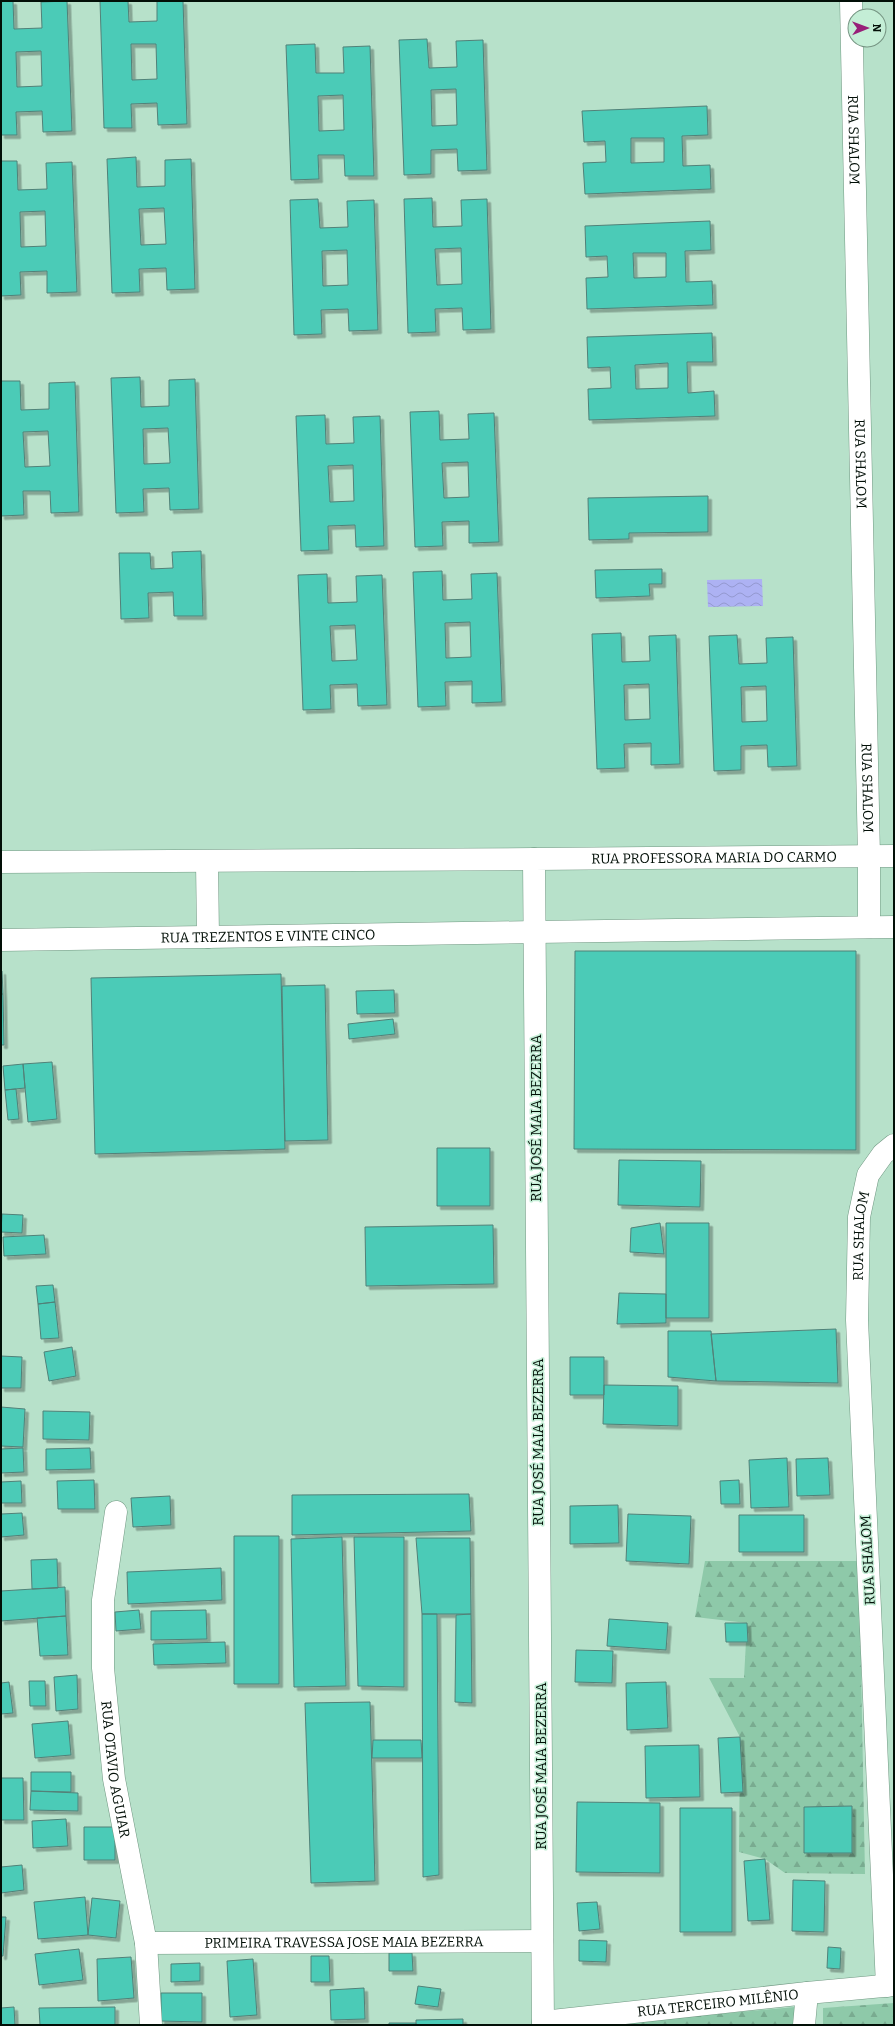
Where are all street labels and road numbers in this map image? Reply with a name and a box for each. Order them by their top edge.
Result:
street label: RUA SHALOM [844,95,863,185]
street label: RUA SHALOM [851,419,870,509]
street label: RUA SHALOM [858,743,877,833]
street label: RUA PROFESSORA MARIA DO CARMO [591,848,837,867]
street label: RUA TREZENTOS E VINTE CINCO [160,926,375,946]
street label: RUA JOSÉ MAIA BEZERRA [527,1034,545,1202]
street label: RUA SHALOM [849,1189,873,1281]
street label: RUA JOSÉ MAIA BEZERRA [529,1358,547,1526]
street label: RUA SHALOM [857,1515,879,1605]
street label: RUA JOSÉ MAIA BEZERRA [532,1682,550,1850]
street label: RUA OTAVIO AGUIAR [98,1700,134,1839]
street label: PRIMEIRA TRAVESSA JOSE MAIA BEZERRA [204,1933,484,1951]
street label: RUA TERCEIRO MILÊNIO [636,1985,800,2020]

